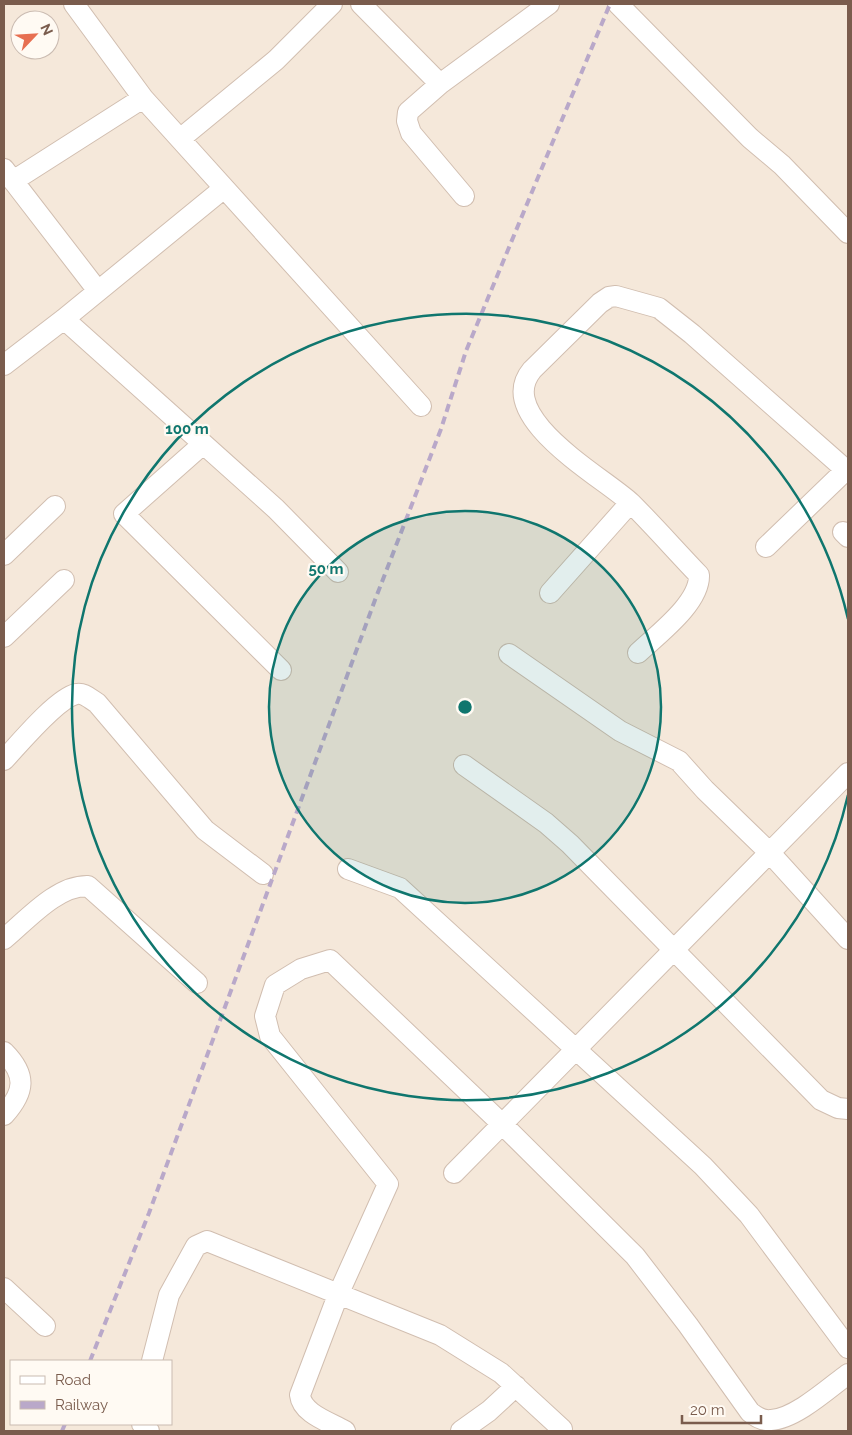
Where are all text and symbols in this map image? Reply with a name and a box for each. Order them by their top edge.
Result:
north arrow [10,10,60,60]
text: N [37,21,56,38]
text: 100 m [165,420,209,438]
text: 50 m [308,560,344,578]
centre of rings [456,698,474,716]
legend [10,1360,172,1425]
text: Road [55,1371,91,1389]
scale bar [682,1392,761,1424]
text: Railway [55,1396,108,1414]
text: 20 m [690,1401,725,1419]

